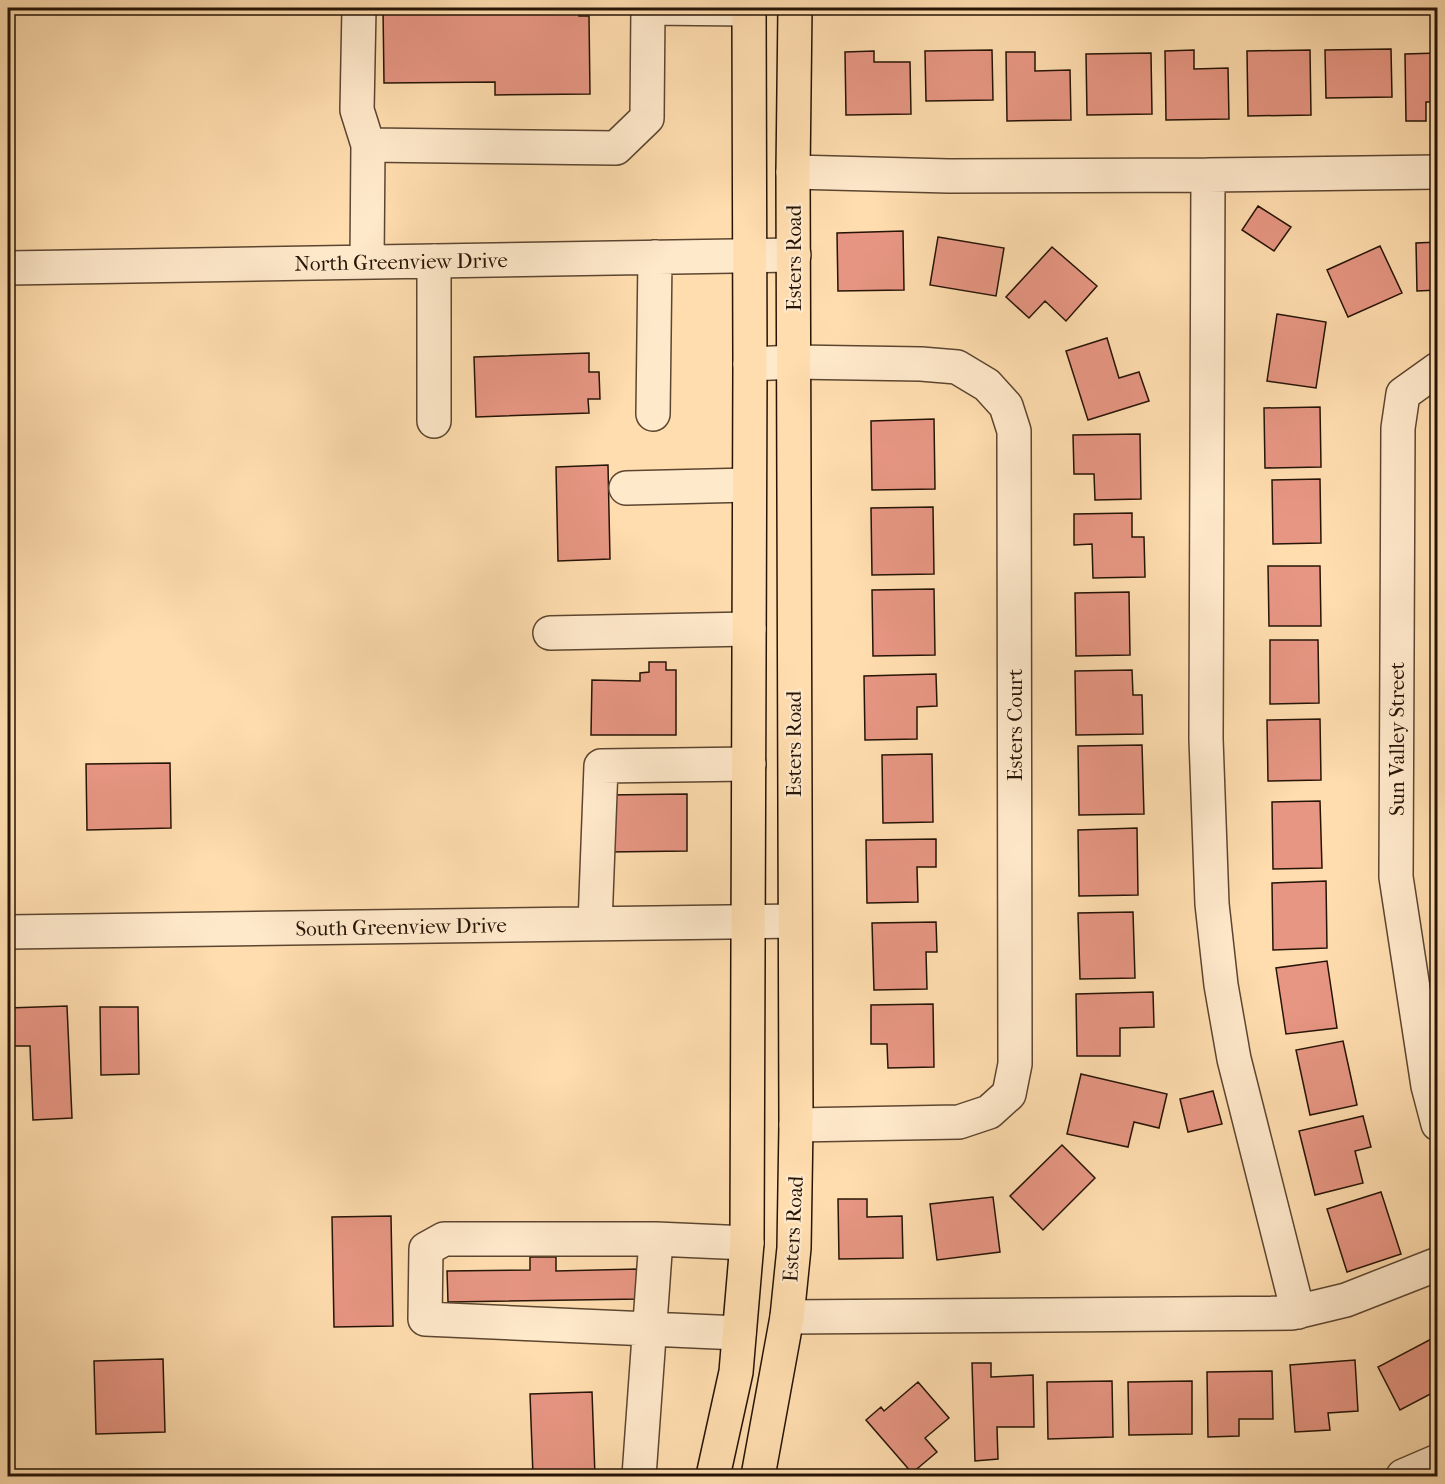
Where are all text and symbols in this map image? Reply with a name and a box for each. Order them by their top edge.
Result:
street label: Esters Road [782,204,806,311]
street label: North Greenview Drive [294,248,508,276]
street label: Sun Valley Street [1385,661,1409,816]
street label: Esters Court [1003,668,1027,781]
street label: Esters Road [782,690,806,797]
street label: South Greenview Drive [295,913,507,941]
street label: Esters Road [778,1175,808,1283]

